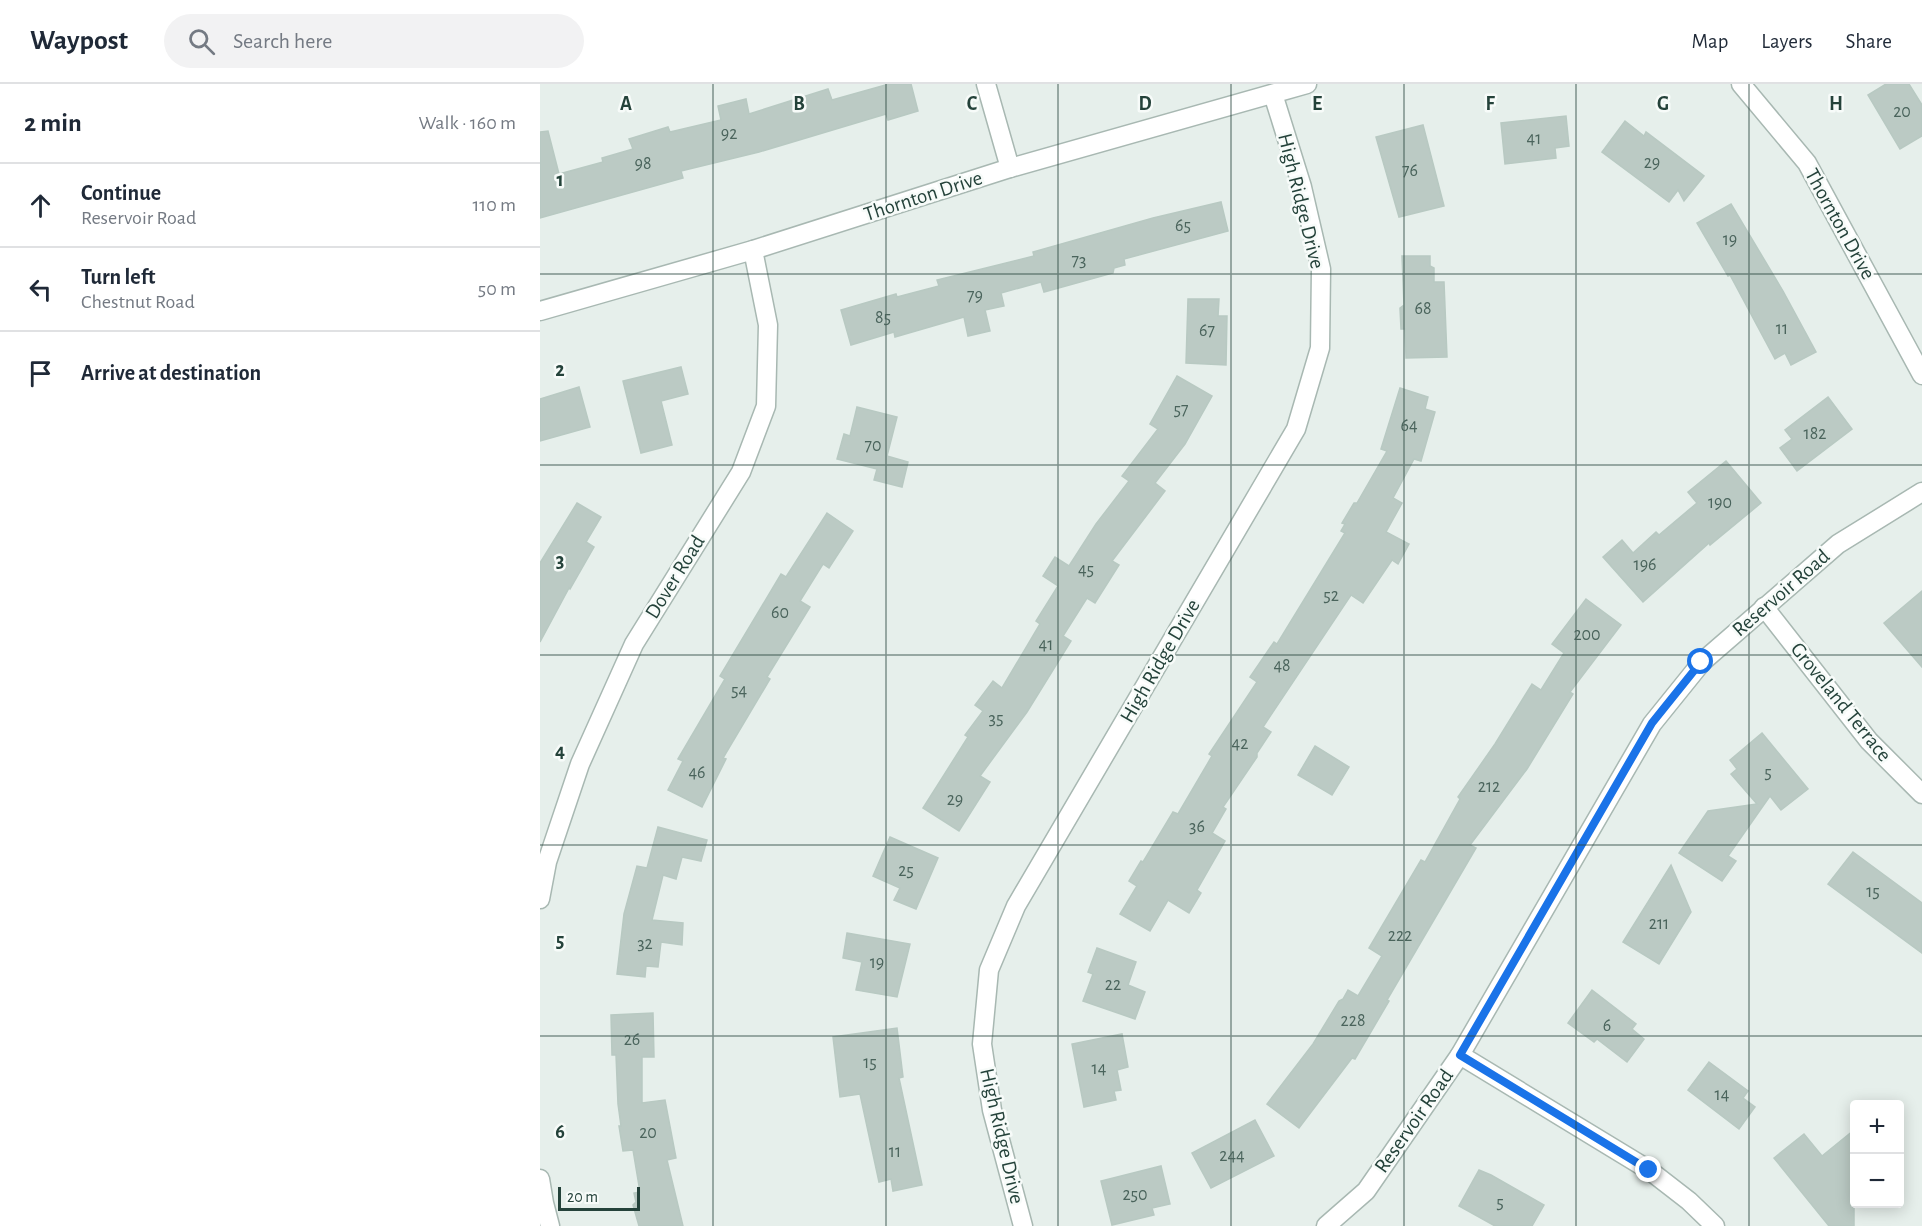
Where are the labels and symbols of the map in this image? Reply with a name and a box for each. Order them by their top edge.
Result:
text: A [620,94,632,114]
text: B [793,94,805,114]
text: C [967,94,978,114]
text: D [1138,94,1152,114]
text: E [1312,94,1322,114]
text: F [1485,94,1495,114]
text: G [1657,94,1669,114]
text: H [1829,94,1843,114]
house number: 20 [1893,103,1911,121]
house number: 92 [721,125,737,143]
house number: 41 [1527,130,1541,148]
street label: High Ridge Drive [1274,131,1328,271]
house number: 29 [1644,154,1660,172]
house number: 98 [635,155,652,173]
house number: 76 [1402,162,1418,180]
street label: Thornton Drive [1801,165,1879,283]
street label: Thornton Drive [861,167,985,225]
text: 1 [556,170,564,190]
house number: 65 [1175,217,1191,235]
house number: 19 [1723,231,1737,249]
house number: 73 [1072,252,1086,270]
house number: 79 [967,287,983,305]
house number: 68 [1415,300,1432,318]
house number: 85 [875,309,891,327]
house number: 11 [1776,320,1788,338]
house number: 67 [1199,322,1215,340]
text: 2 [555,360,565,380]
house number: 57 [1173,401,1189,419]
house number: 64 [1400,417,1418,435]
house number: 182 [1804,425,1826,443]
house number: 70 [864,437,882,455]
house number: 190 [1708,494,1732,512]
street label: Dover Road [641,532,709,622]
street label: Reservoir Road [1728,545,1834,641]
text: 3 [556,551,564,571]
house number: 196 [1633,556,1657,574]
house number: 45 [1078,561,1094,579]
house number: 52 [1323,587,1339,605]
street label: High Ridge Drive [1116,596,1204,726]
house number: 60 [771,604,789,622]
house number: 200 [1573,626,1601,644]
house number: 41 [1039,636,1053,654]
street label: Groveland Terrace [1787,638,1895,766]
route start [1687,648,1713,674]
house number: 48 [1273,657,1291,675]
house number: 54 [731,682,747,700]
house number: 35 [989,710,1003,728]
house number: 42 [1232,735,1248,753]
text: 4 [555,741,565,761]
house number: 46 [688,764,706,782]
house number: 5 [1764,764,1772,782]
house number: 212 [1478,778,1500,796]
house number: 29 [947,791,963,809]
house number: 36 [1189,818,1205,836]
house number: 25 [898,862,914,880]
house number: 15 [1866,883,1880,901]
house number: 211 [1649,915,1669,933]
house number: 222 [1388,927,1412,945]
text: 5 [556,931,564,951]
house number: 32 [637,935,653,953]
house number: 19 [870,954,884,972]
house number: 22 [1105,976,1121,994]
house number: 228 [1341,1012,1365,1030]
house number: 6 [1603,1017,1611,1035]
house number: 26 [624,1031,640,1049]
house number: 15 [863,1054,877,1072]
house number: 14 [1092,1060,1107,1078]
street label: Reservoir Road [1371,1065,1457,1177]
street label: High Ridge Drive [976,1066,1028,1206]
house number: 14 [1715,1086,1730,1104]
text: 6 [555,1122,565,1142]
house number: 20 [639,1124,657,1142]
house number: 11 [889,1143,901,1161]
house number: 244 [1219,1147,1245,1165]
route end [1635,1156,1661,1182]
scale bar [558,1184,640,1212]
house number: 250 [1122,1186,1148,1204]
house number: 5 [1496,1194,1504,1212]

